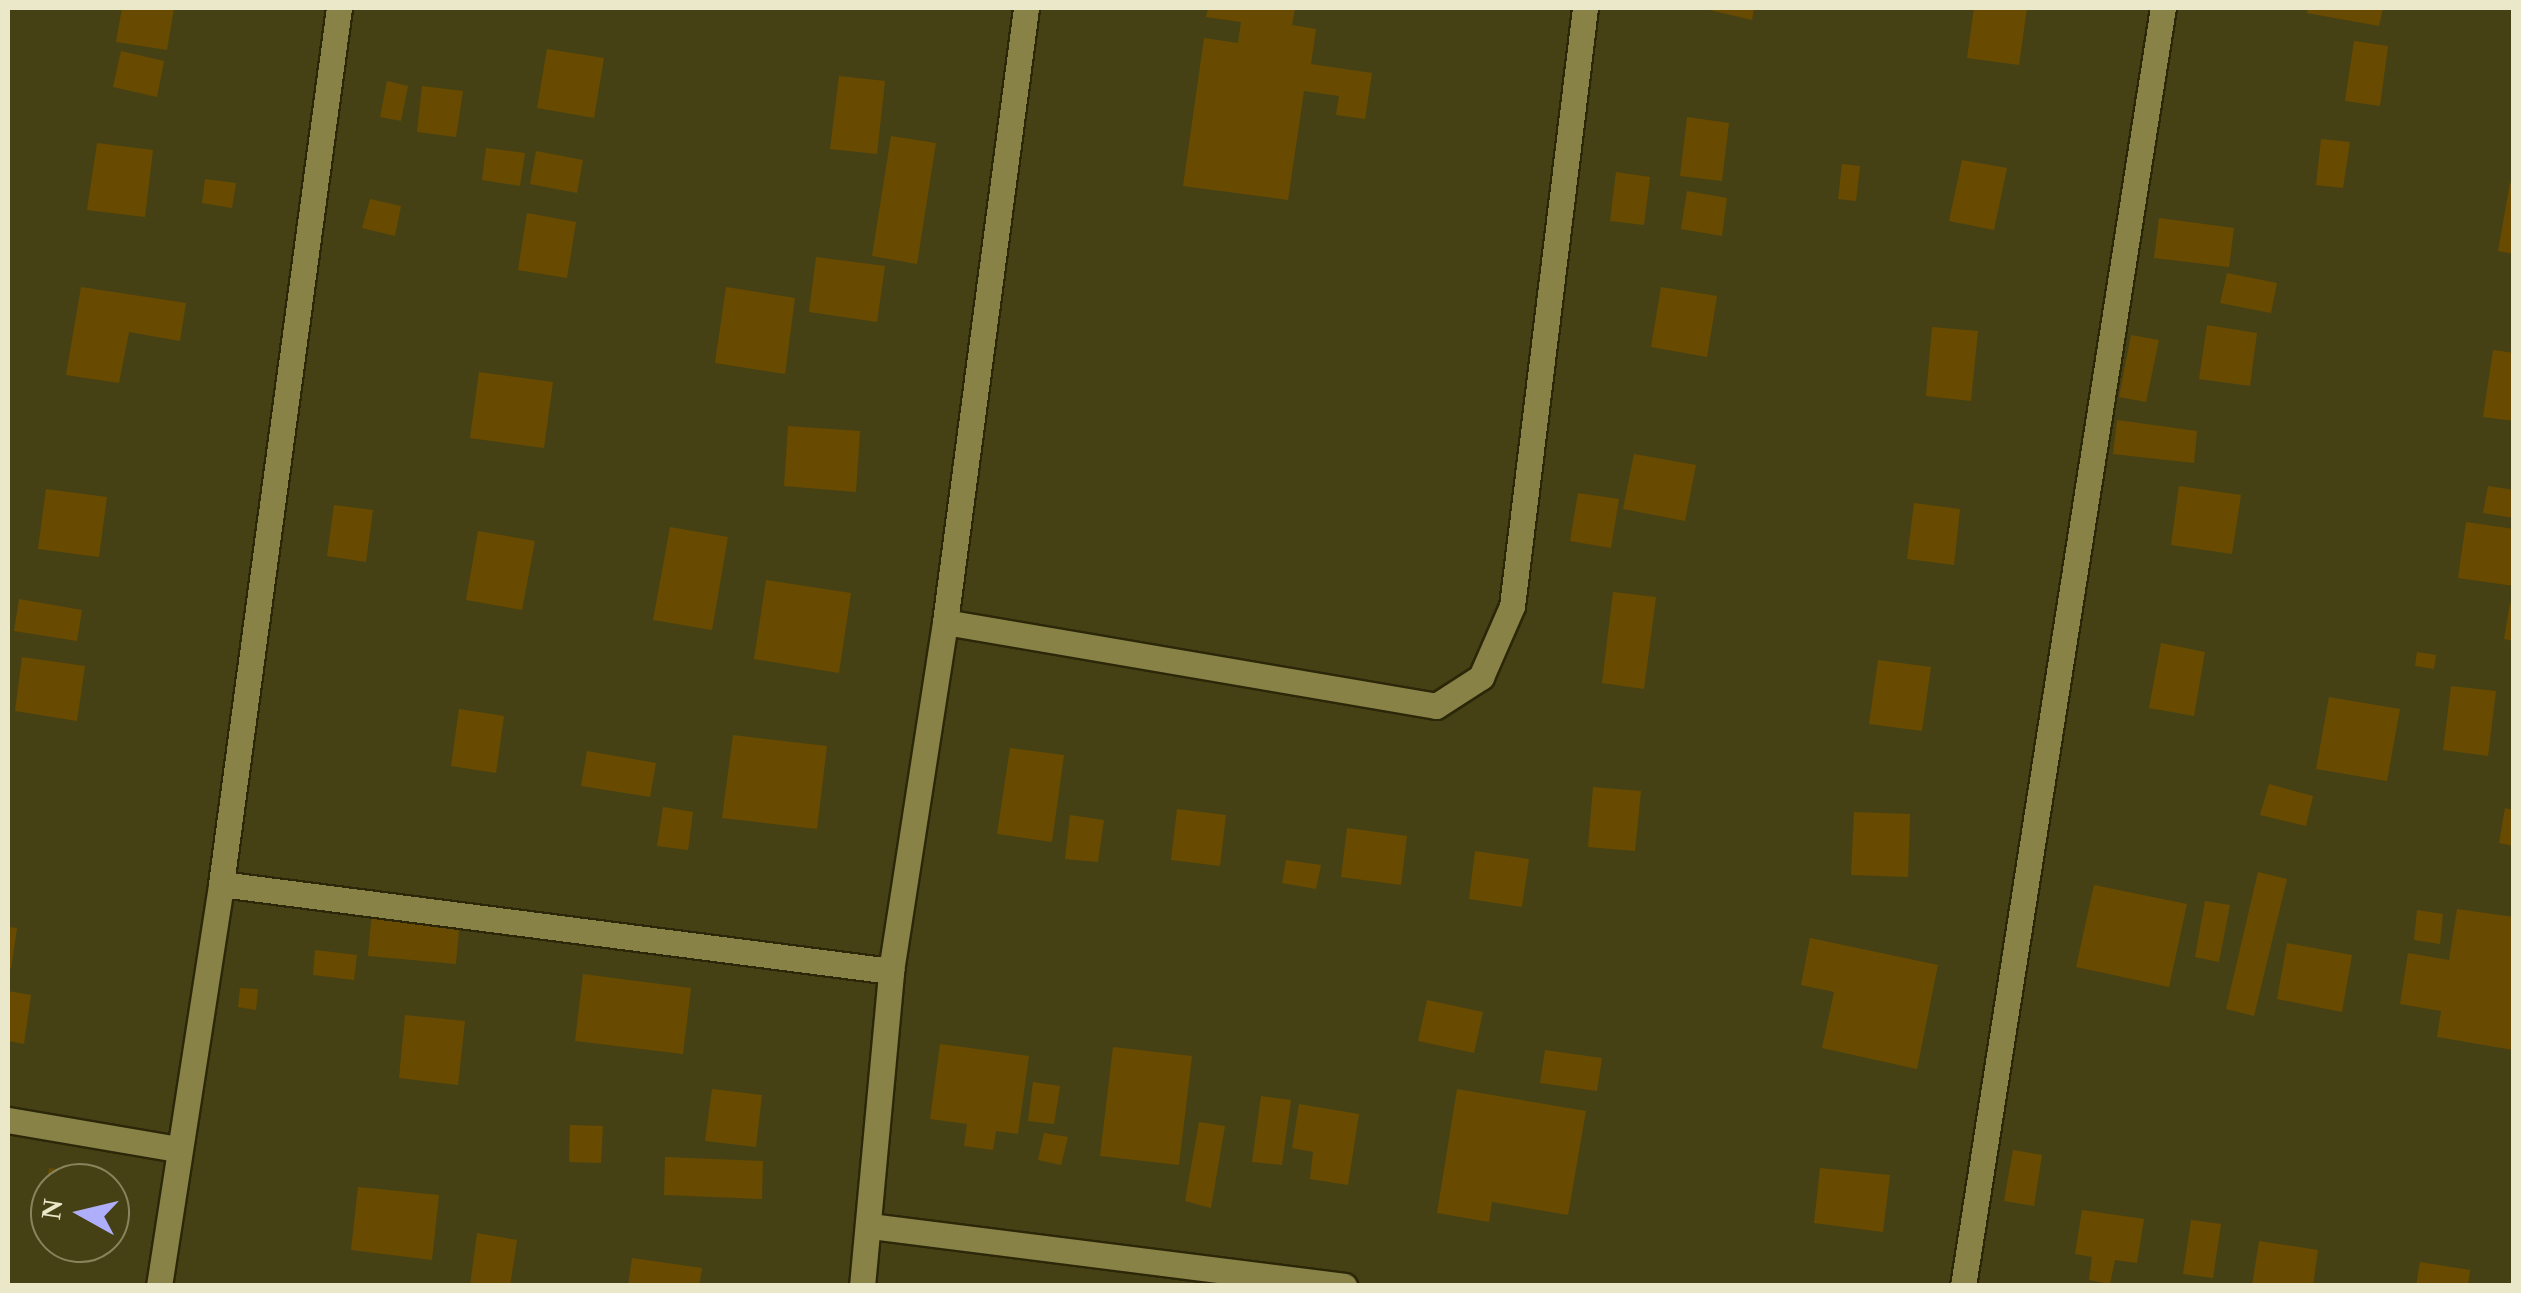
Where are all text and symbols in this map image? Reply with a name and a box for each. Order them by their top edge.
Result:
north arrow [30,1163,130,1263]
text: N [35,1197,69,1221]

